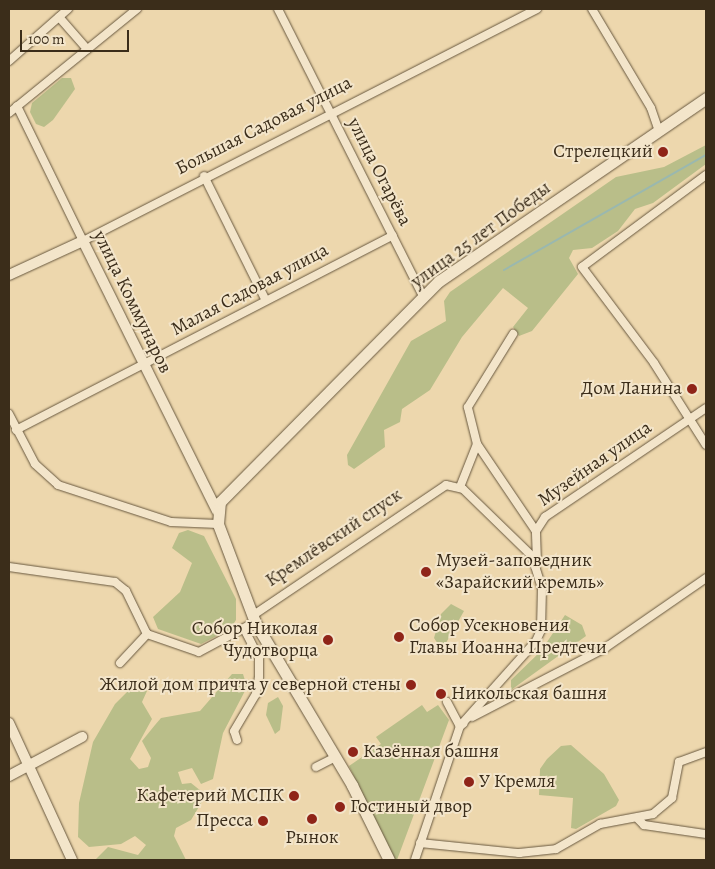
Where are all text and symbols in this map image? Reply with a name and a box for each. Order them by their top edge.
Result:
scale bar [22,20,131,52]
text: 100 m [28,29,65,49]
street label: Большая Садовая улица [172,72,356,180]
street label: улица Огарёва [342,114,416,230]
place label: Стрелецкий [553,141,653,163]
marker: Стрелецкий [657,146,669,158]
street label: улица 25 лет Победы [407,177,555,293]
street label: улица Коммунаров [88,227,176,377]
street label: Малая Садовая улица [168,239,332,341]
place label: Дом Ланина [581,378,682,400]
marker: Дом Ланина [686,383,698,395]
street label: Музейная улица [534,416,656,512]
street label: Кремлёвский спуск [261,484,407,592]
place label: Музей-заповедник «Зарайский кремль» [436,550,604,594]
marker: Музей-заповедник «Зарайский кремль» [420,566,432,578]
place label: Собор Усекновения Главы Иоанна Предтечи [409,615,607,659]
place label: Собор Николая Чудотворца [192,618,318,662]
marker: Собор Усекновения Главы Иоанна Предтечи [393,631,405,643]
marker: Собор Николая Чудотворца [322,634,334,646]
place label: Жилой дом причта у северной стены [100,674,401,696]
marker: Жилой дом причта у северной стены [405,679,417,691]
place label: Никольская башня [451,683,607,705]
marker: Никольская башня [435,688,447,700]
place label: Казённая башня [363,741,499,763]
marker: Казённая башня [347,746,359,758]
place label: У Кремля [479,771,555,793]
marker: У Кремля [463,776,475,788]
place label: Кафетерий МСПК [137,785,284,807]
marker: Кафетерий МСПК [288,790,300,802]
place label: Гостиный двор [350,796,472,818]
marker: Гостиный двор [334,801,346,813]
place label: Пресса [196,810,253,832]
marker: Рынок [306,813,318,825]
marker: Пресса [257,815,269,827]
place label: Рынок [285,827,339,849]

